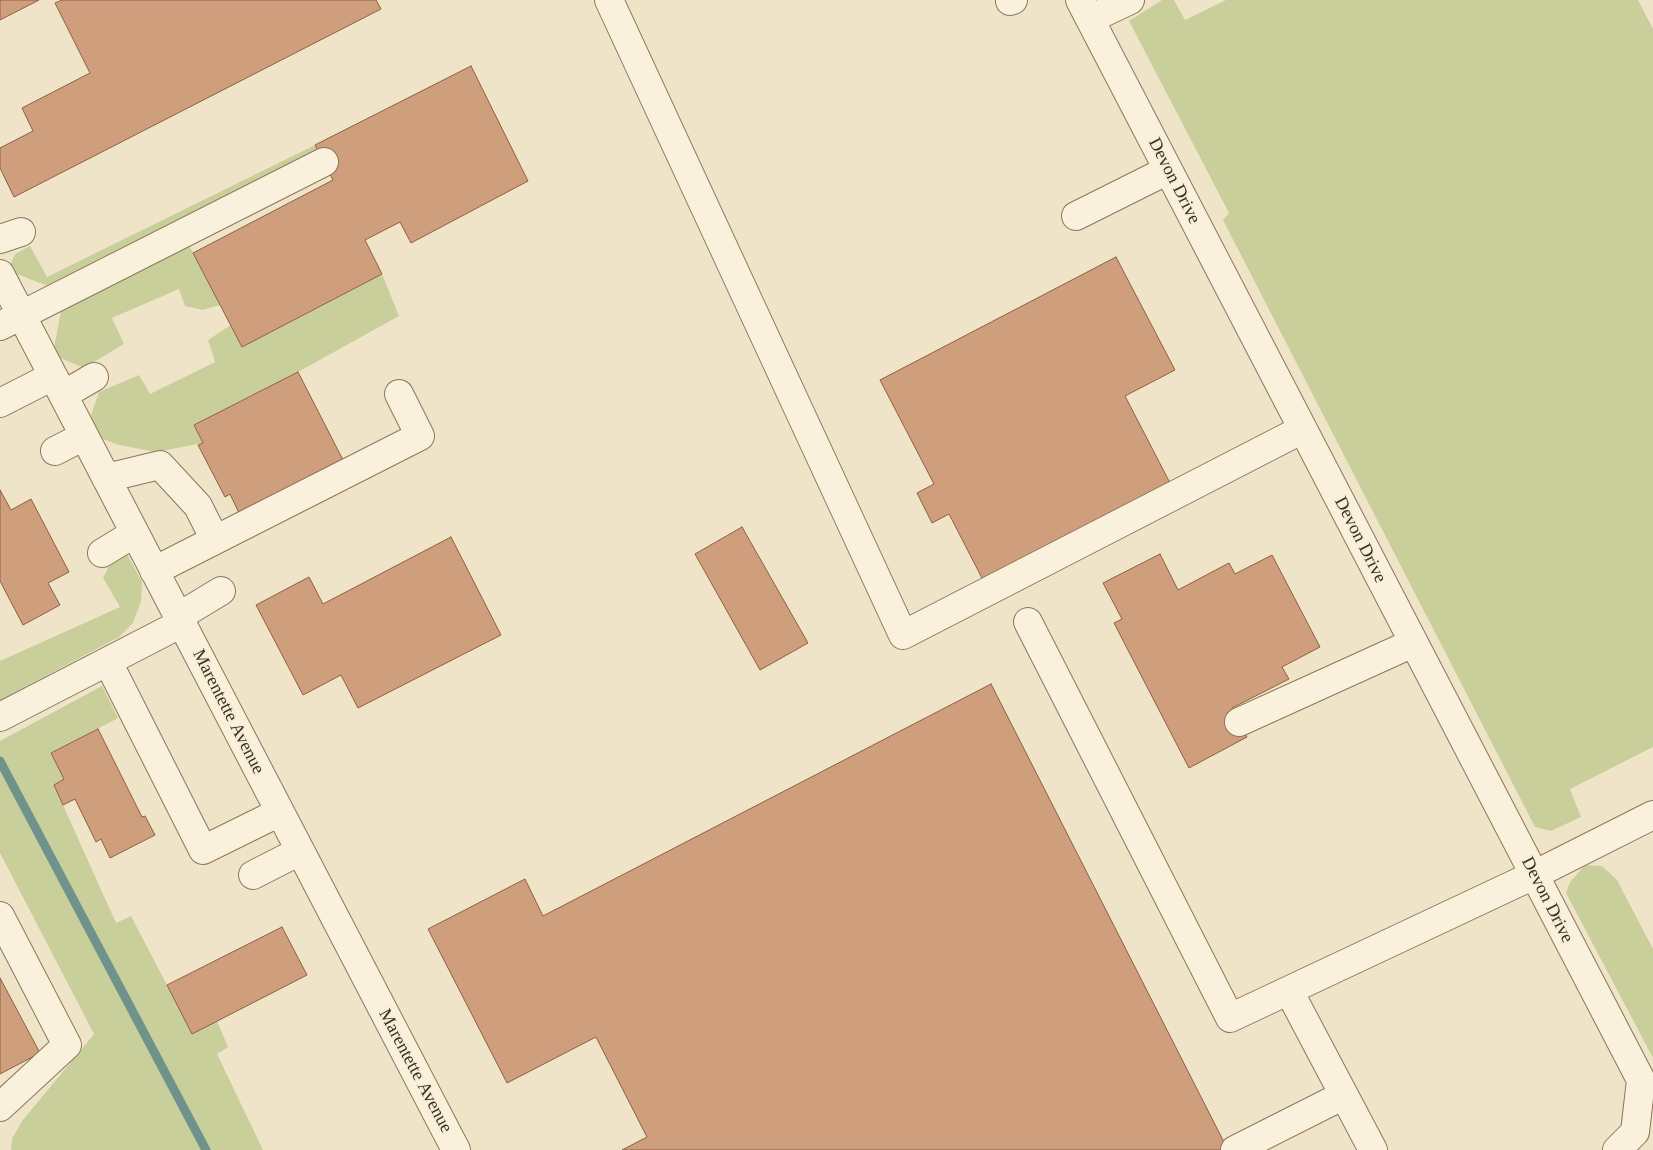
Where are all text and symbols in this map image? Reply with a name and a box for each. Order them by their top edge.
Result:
street label: Devon Drive [1143,134,1205,228]
street label: Devon Drive [1329,493,1391,587]
street label: Marentette Avenue [187,646,269,778]
street label: Devon Drive [1516,853,1578,947]
street label: Marentette Avenue [373,1005,457,1137]

